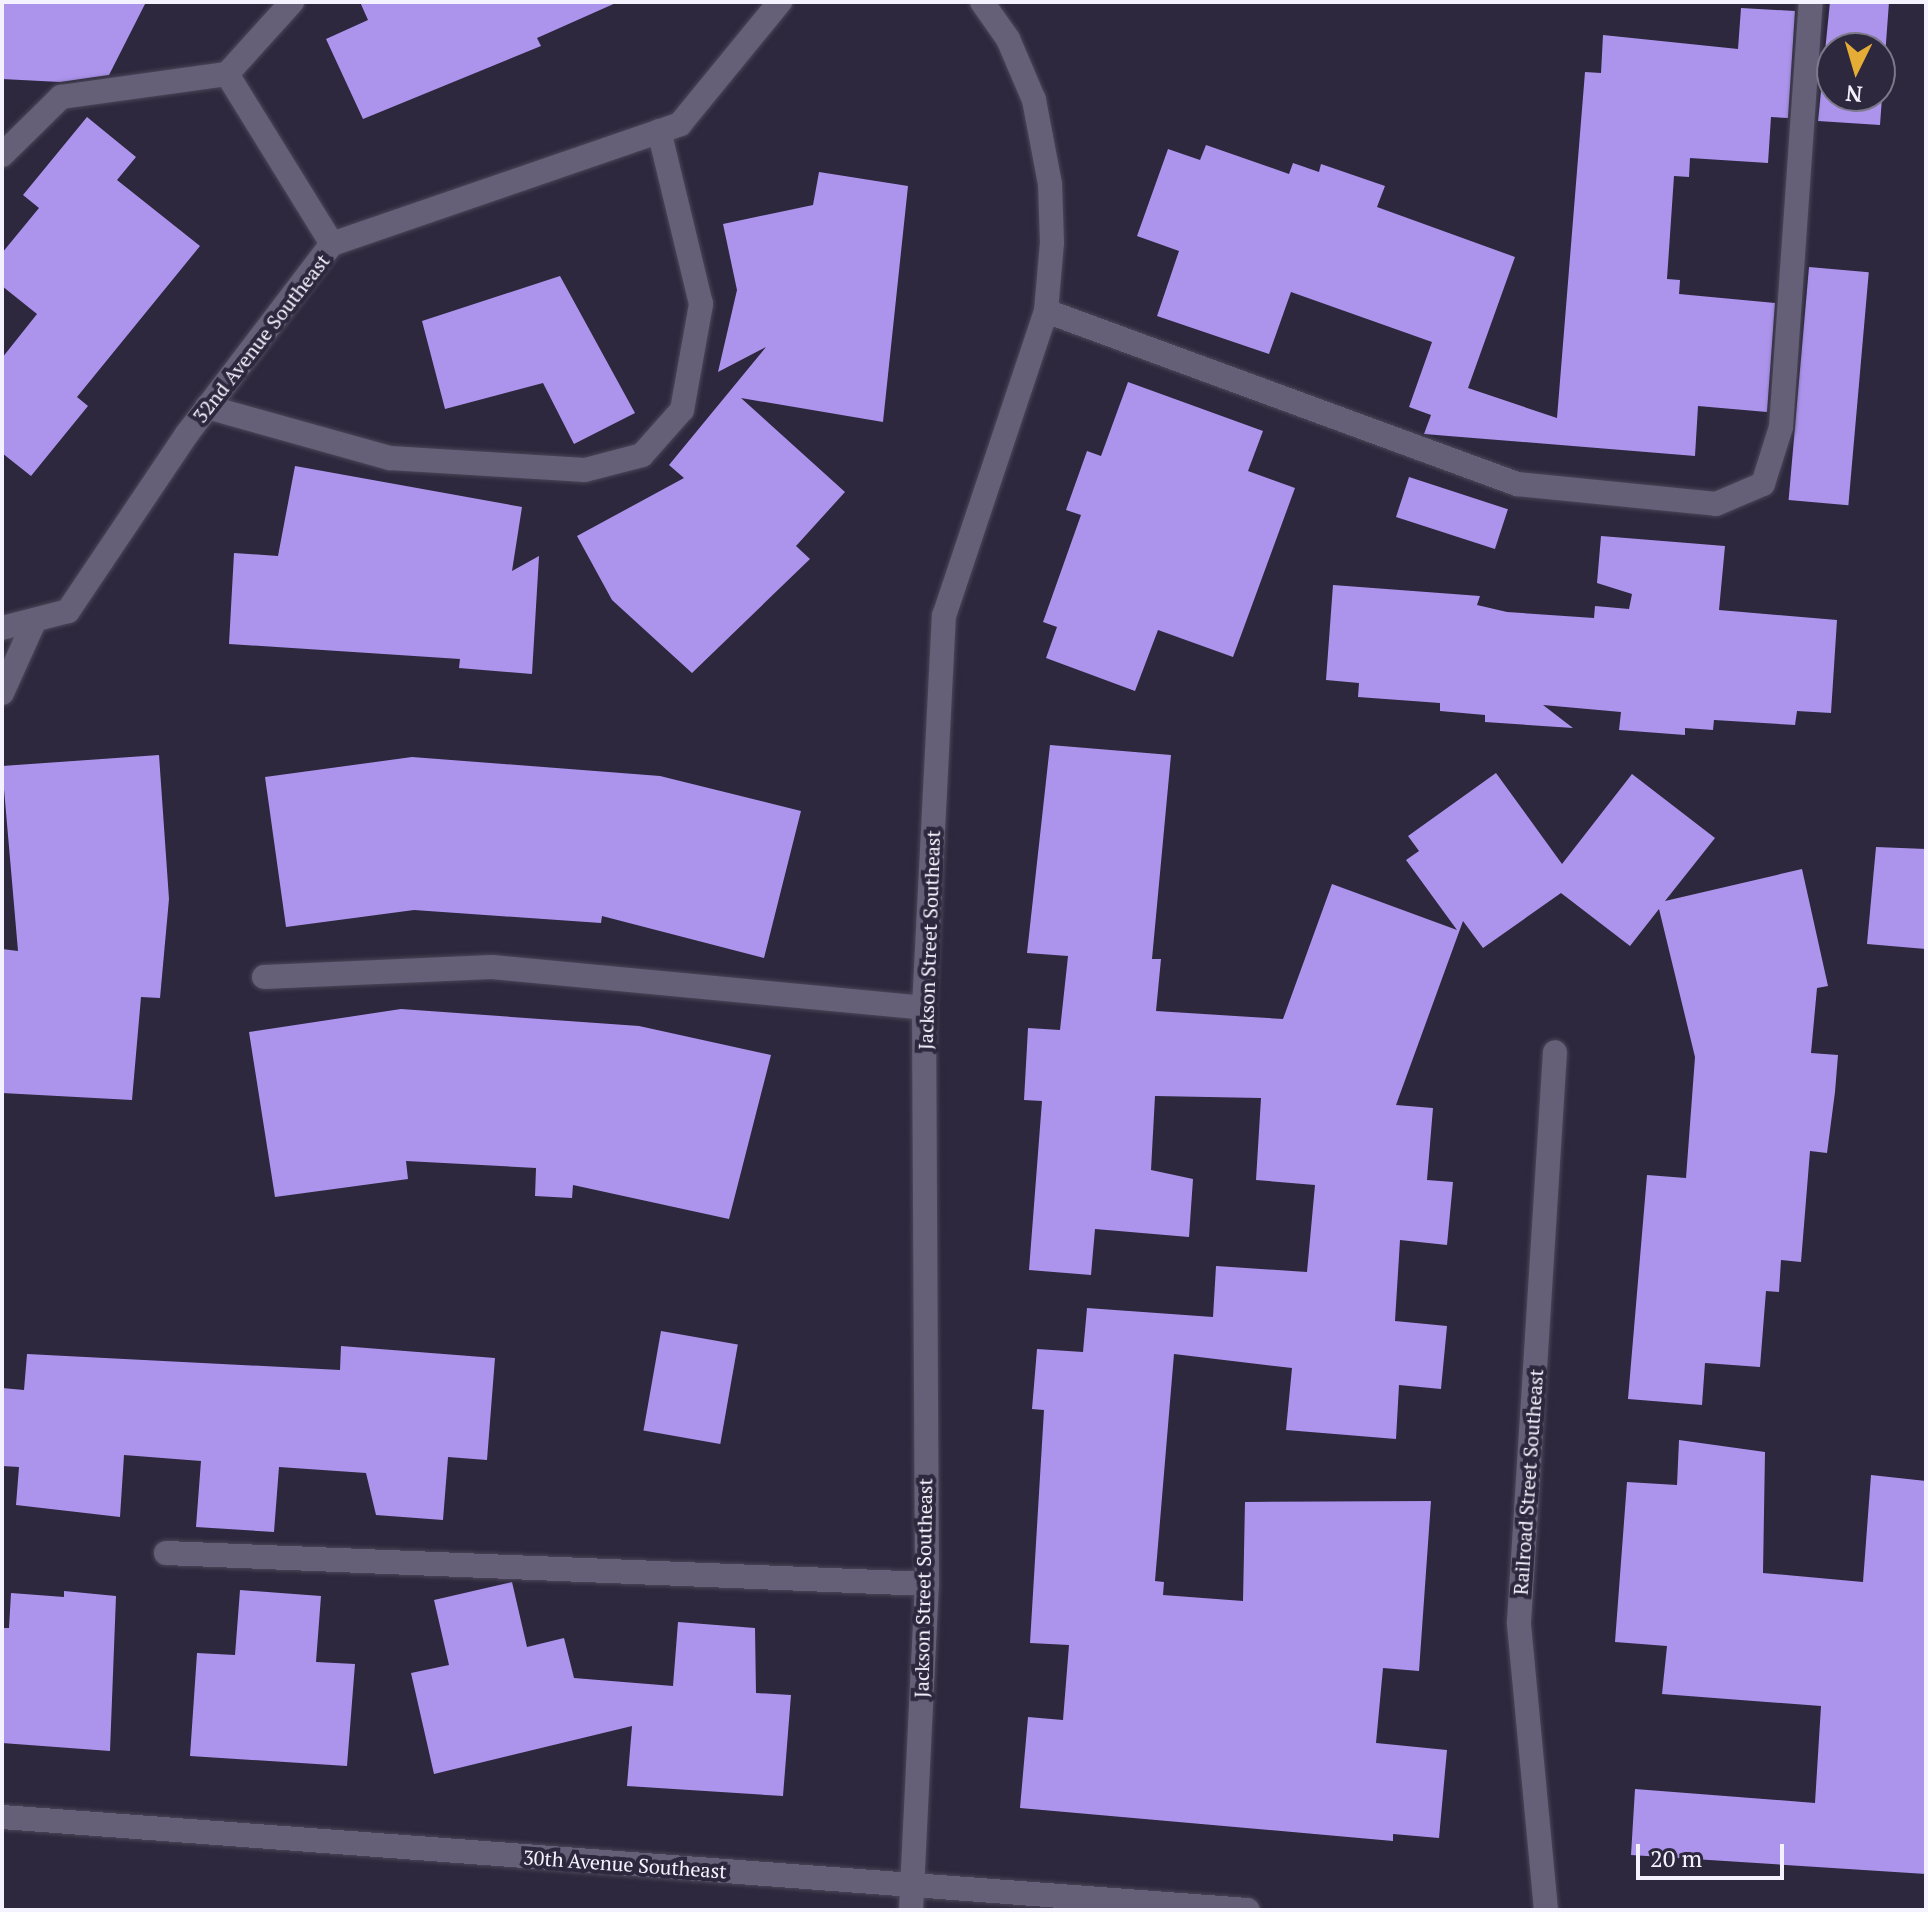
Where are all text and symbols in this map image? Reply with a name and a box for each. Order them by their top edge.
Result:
north arrow [1816,32,1896,112]
text: N [1844,79,1864,110]
street label: 32nd Avenue Southeast [187,249,335,427]
street label: Jackson Street Southeast [913,830,945,1050]
street label: Railroad Street Southeast [1508,1368,1548,1596]
street label: Jackson Street Southeast [909,1478,937,1698]
scale bar [1640,1828,1788,1878]
text: 20 m [1650,1842,1702,1874]
street label: 30th Avenue Southeast [522,1845,728,1883]

